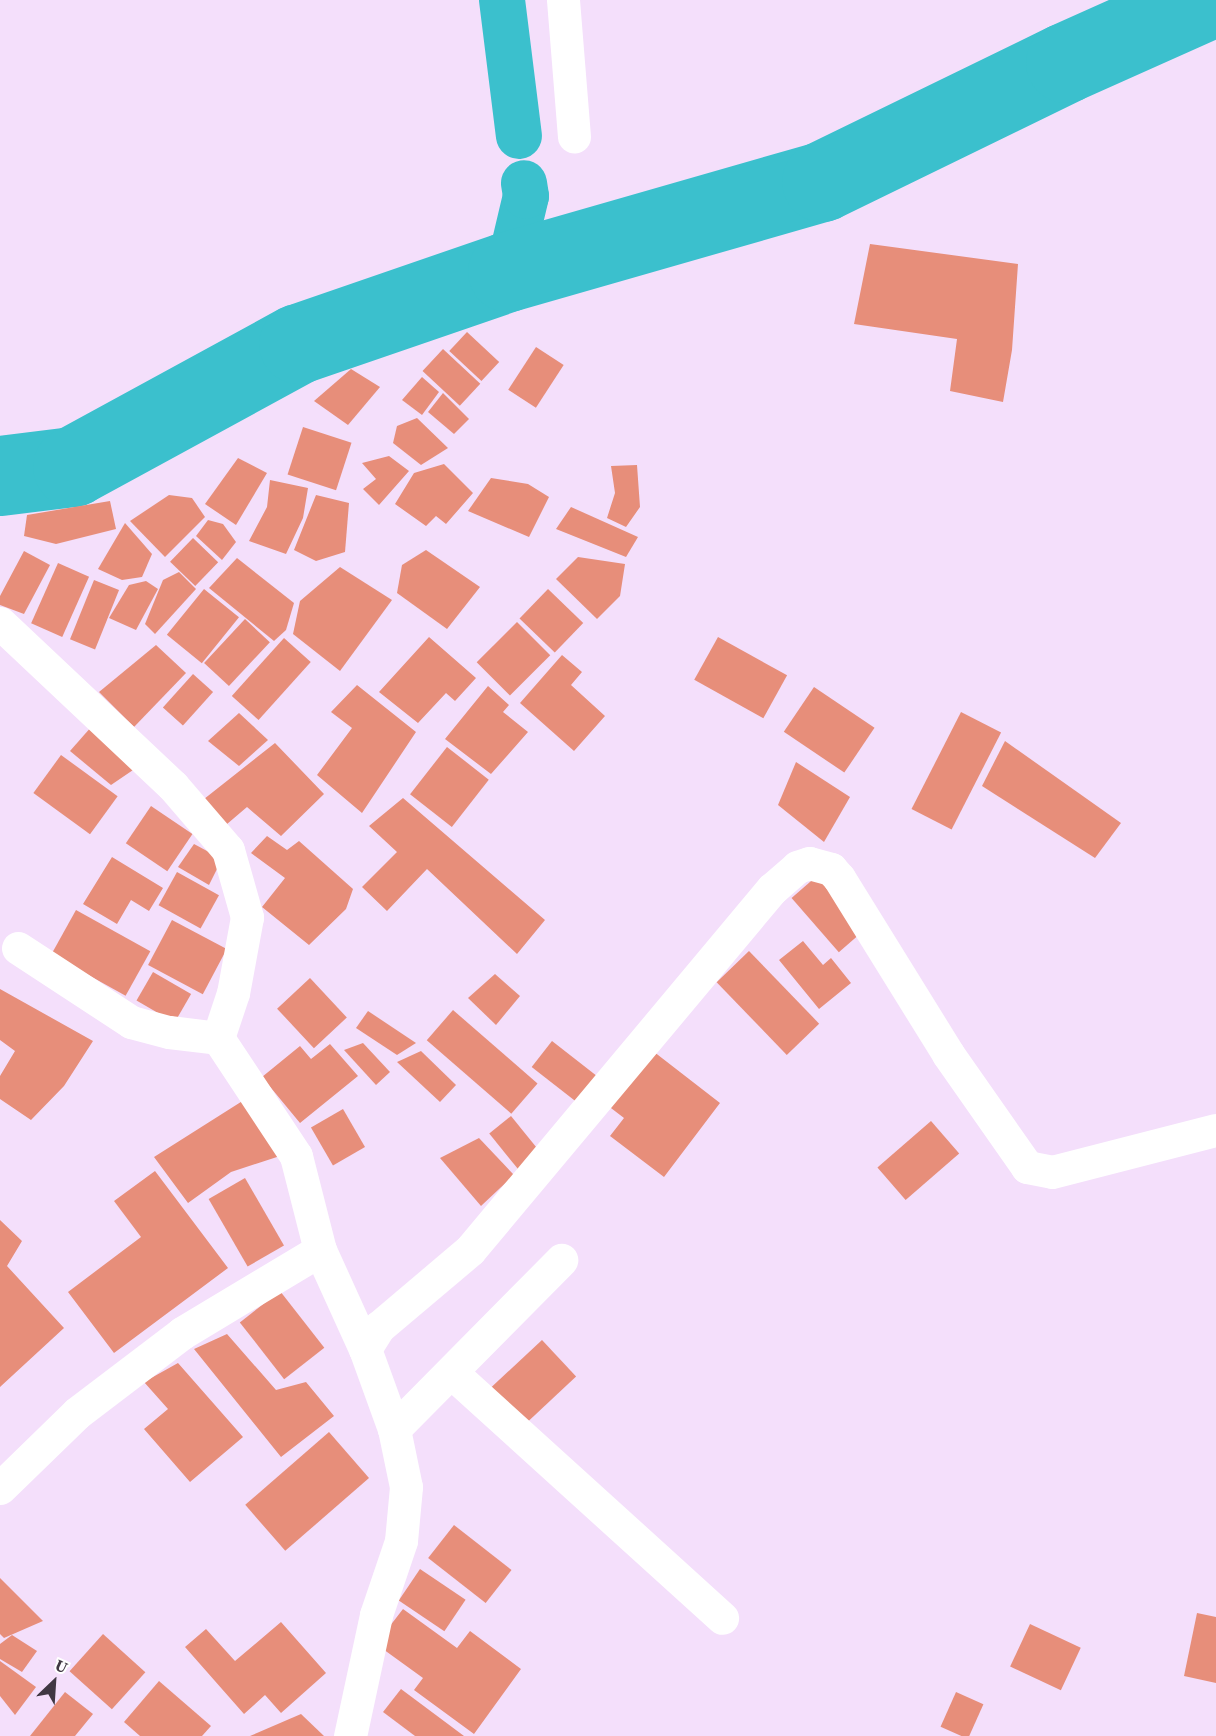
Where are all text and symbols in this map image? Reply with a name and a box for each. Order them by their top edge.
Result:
north arrow [24,1652,84,1712]
text: U [52,1653,72,1678]

